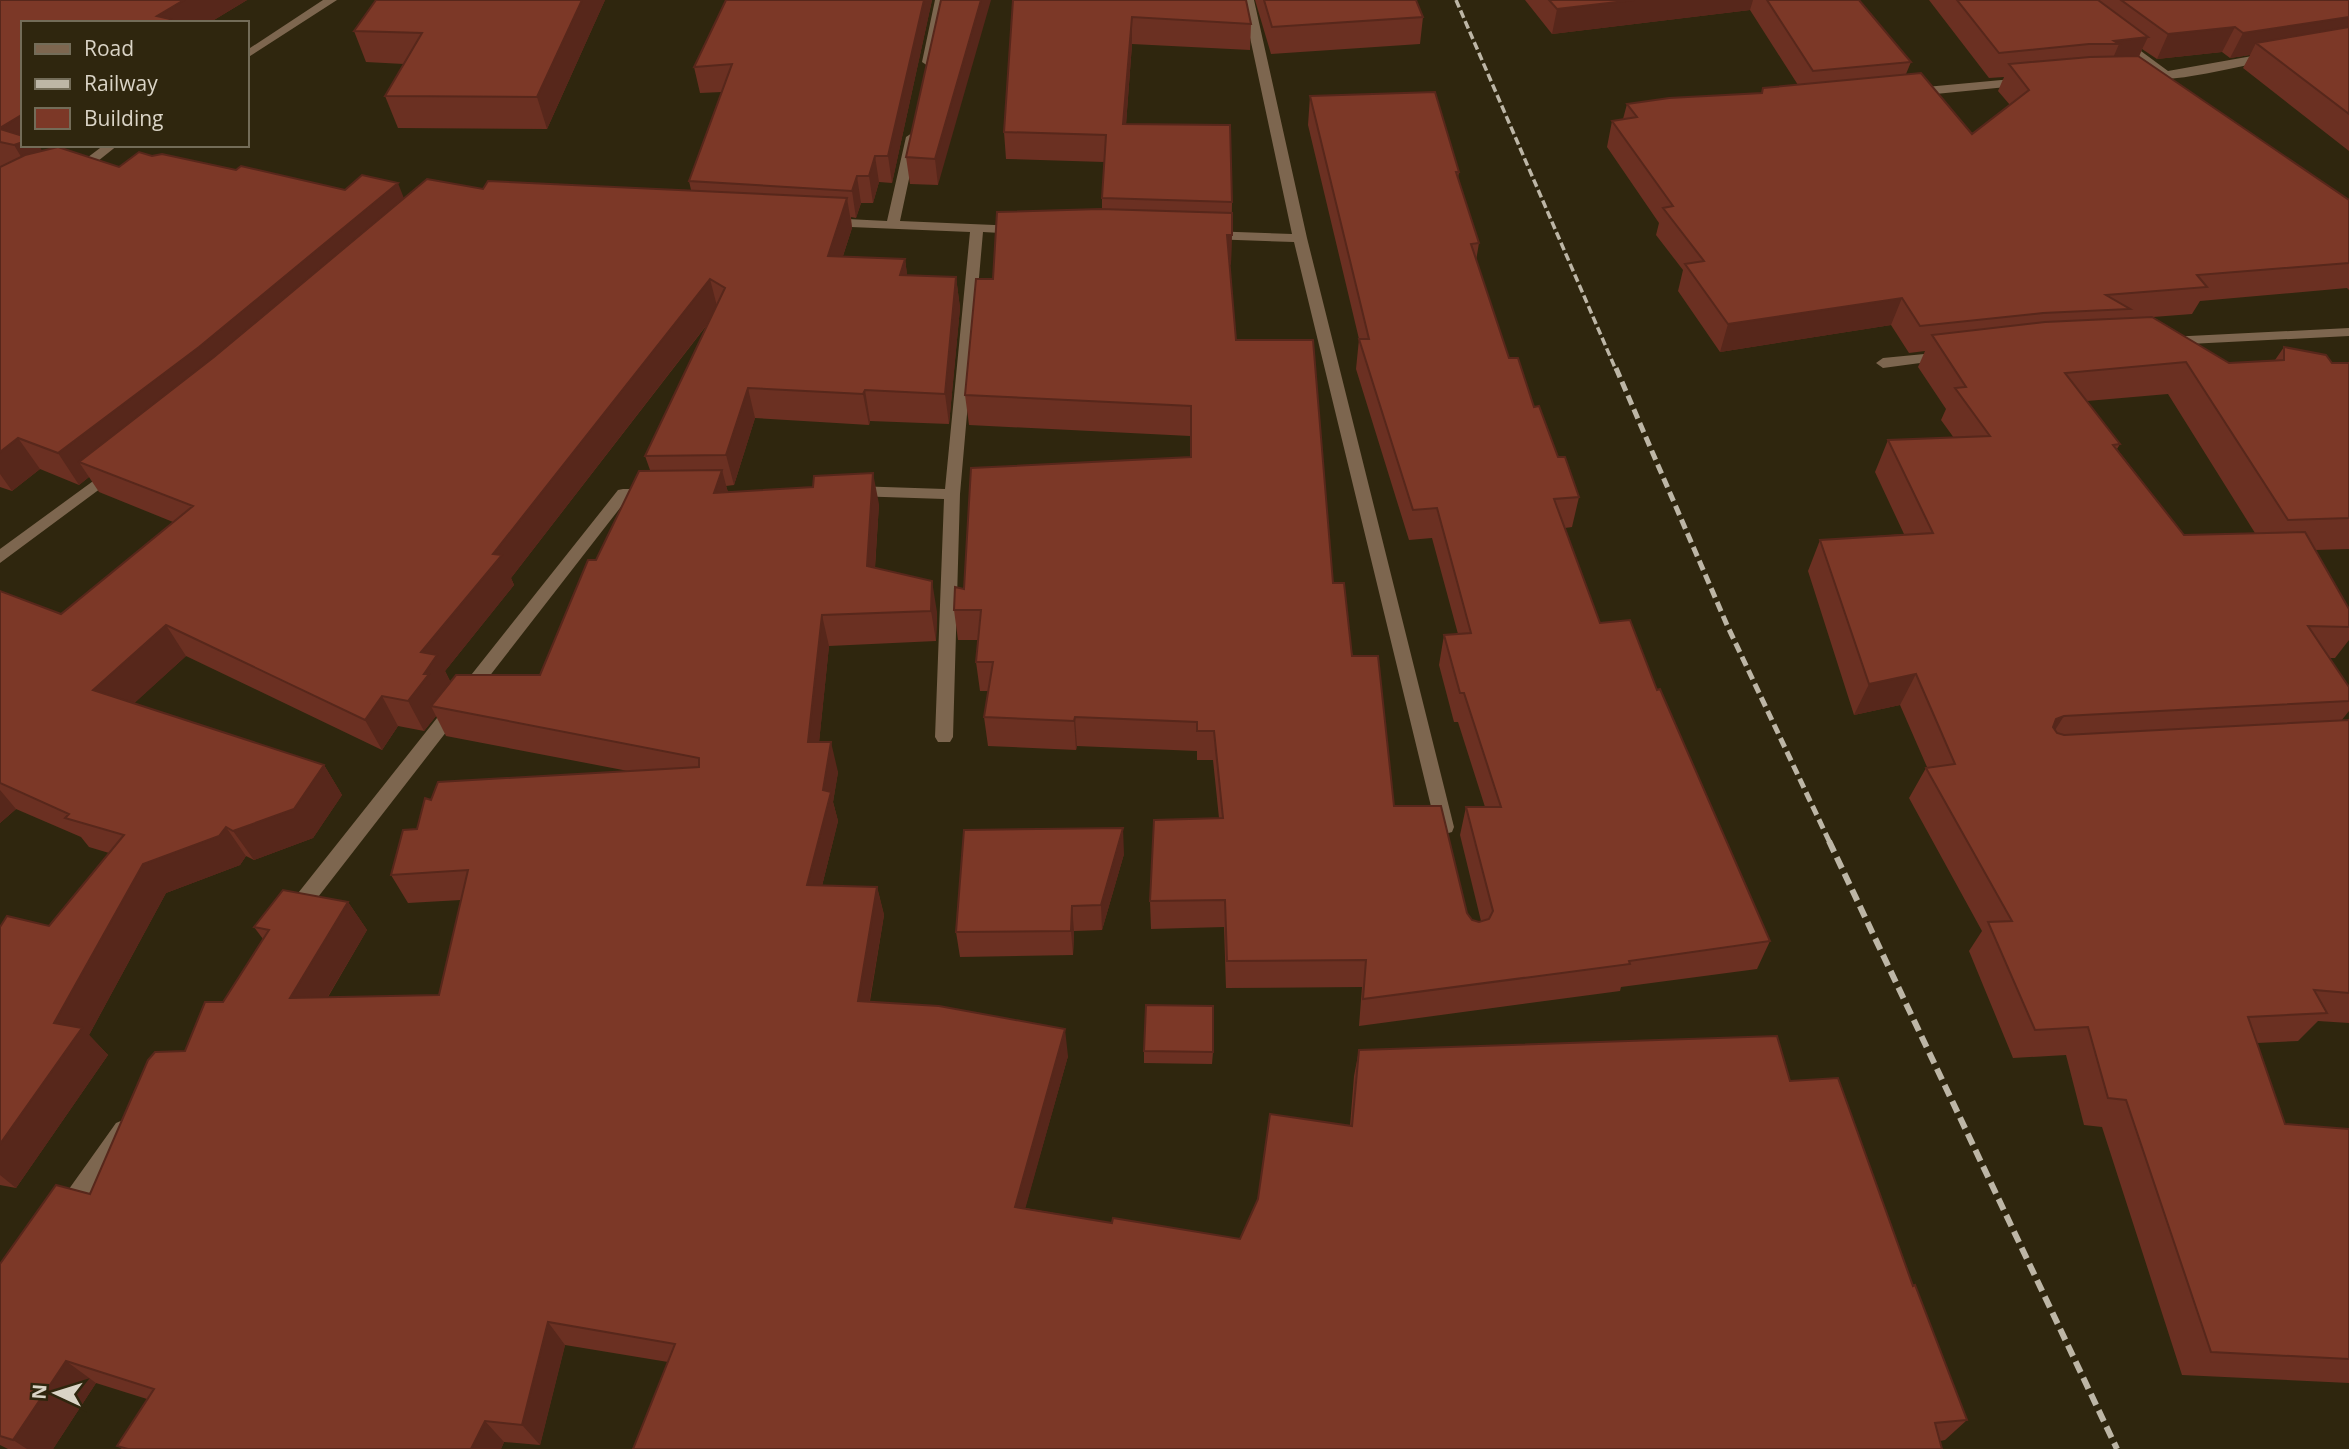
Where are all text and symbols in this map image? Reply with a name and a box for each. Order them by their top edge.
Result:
legend [21,21,248,147]
text: Road [84,34,134,62]
text: Railway [84,69,158,97]
text: Building [84,104,163,132]
north arrow [21,1358,91,1428]
text: N [26,1383,53,1400]

